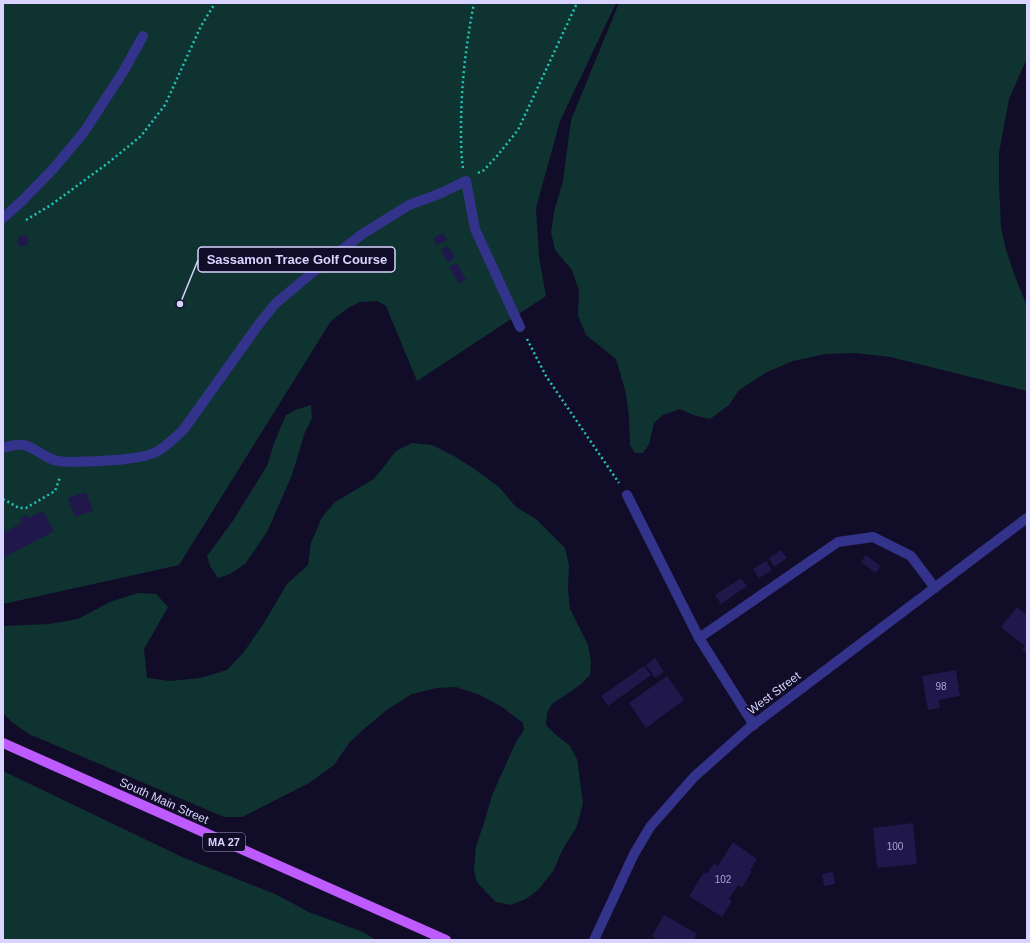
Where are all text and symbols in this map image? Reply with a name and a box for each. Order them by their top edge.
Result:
callout: Sassamon Trace Golf Course [198,247,395,272]
text: Sassamon Trace Golf Course [207,252,387,267]
street label: West Street [745,668,804,717]
house number: 98 [935,681,947,692]
street label: South Main Street [117,775,211,827]
road number: MA 27 [203,833,245,851]
house number: 100 [887,841,904,852]
house number: 102 [715,874,732,885]

